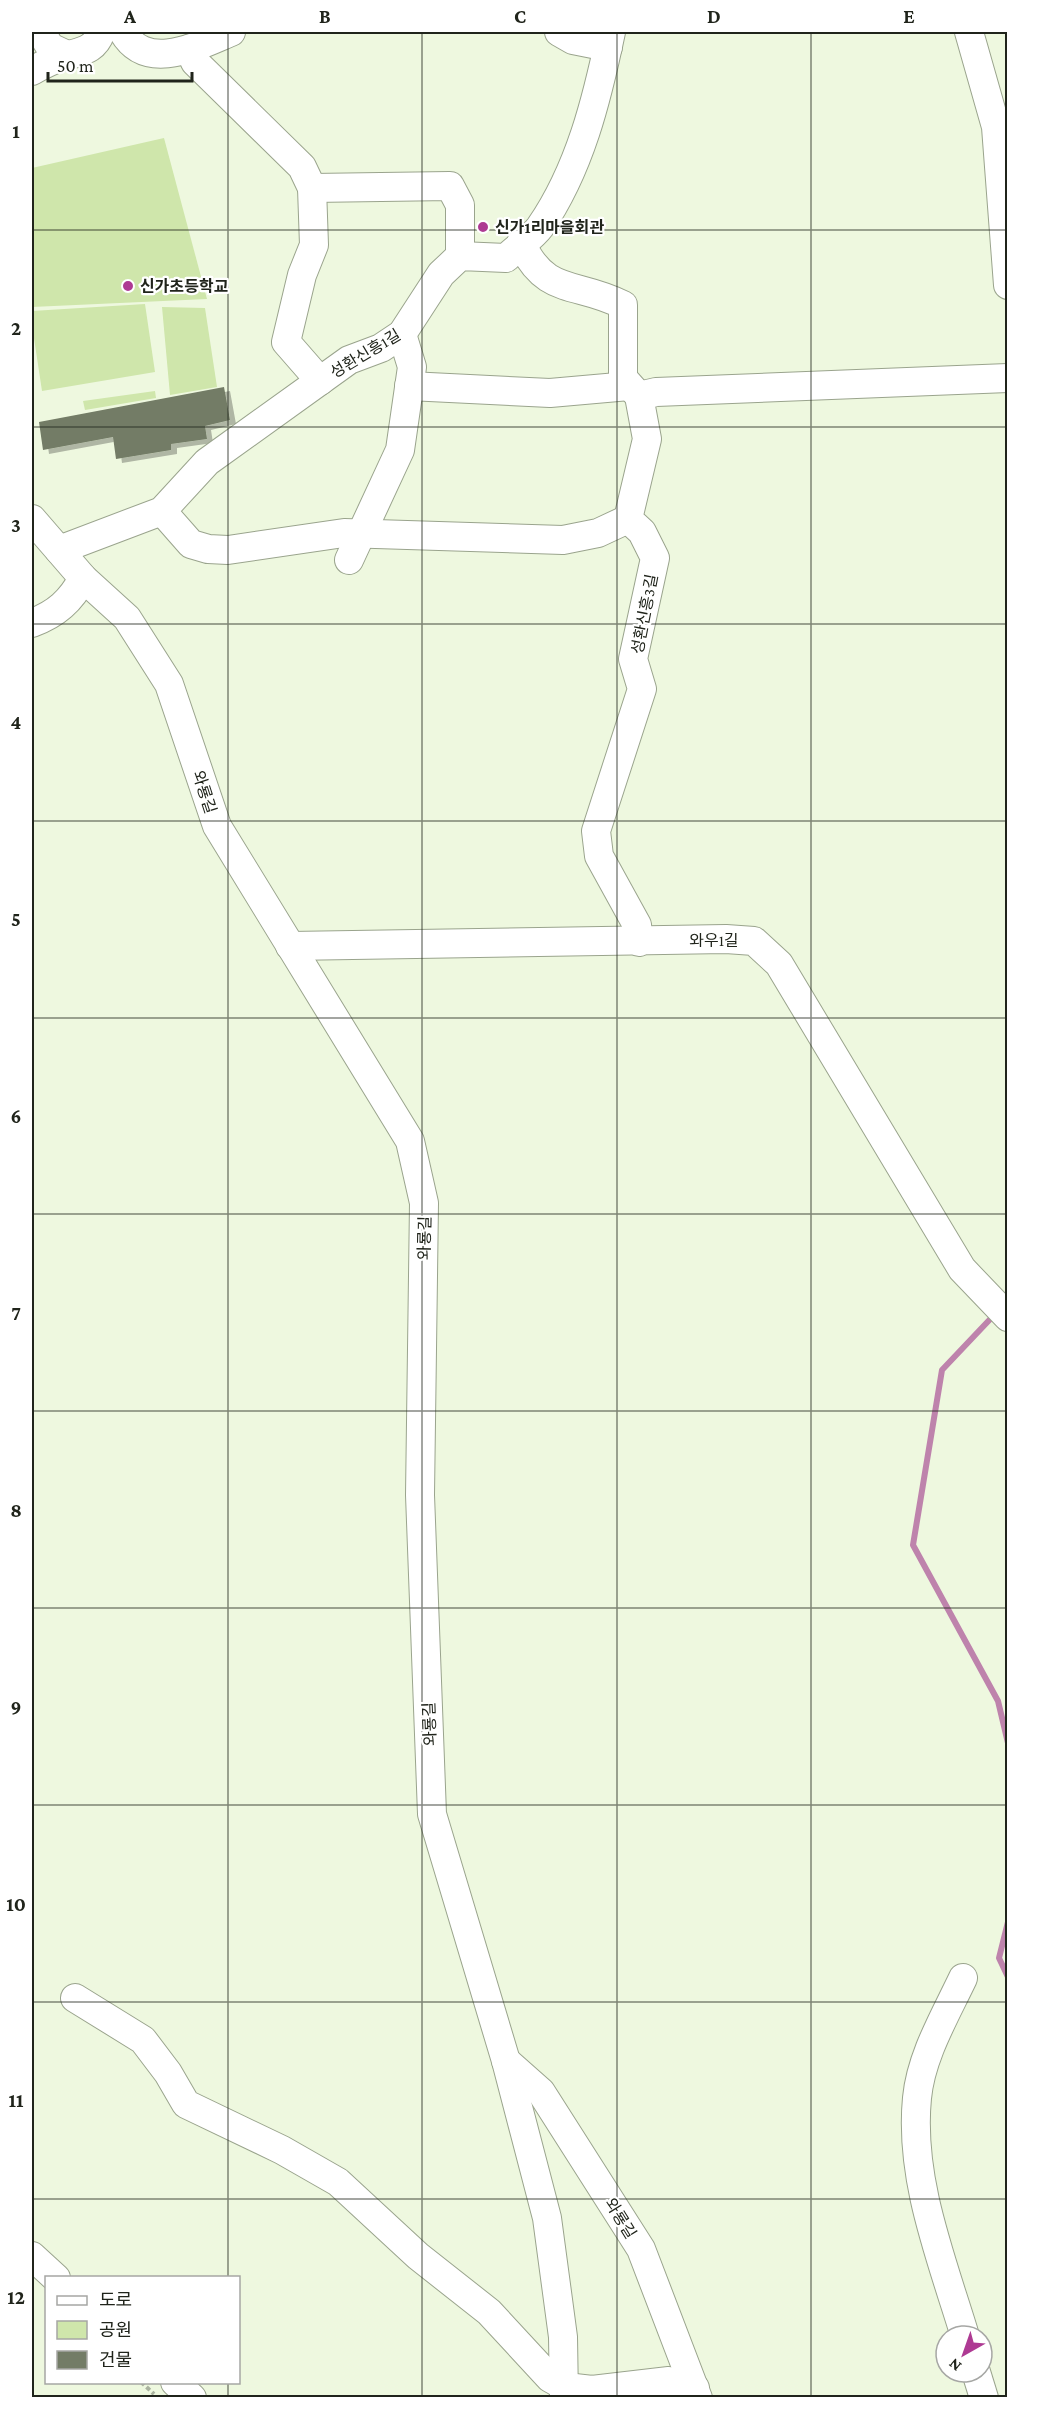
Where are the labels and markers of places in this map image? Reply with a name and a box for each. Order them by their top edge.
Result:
place label: 신가1리마을회관 [495,219,604,236]
marker: 신가1리마을회관 [476,220,490,234]
place label: 신가초등학교 [140,277,229,295]
marker: 신가초등학교 [121,279,135,293]

